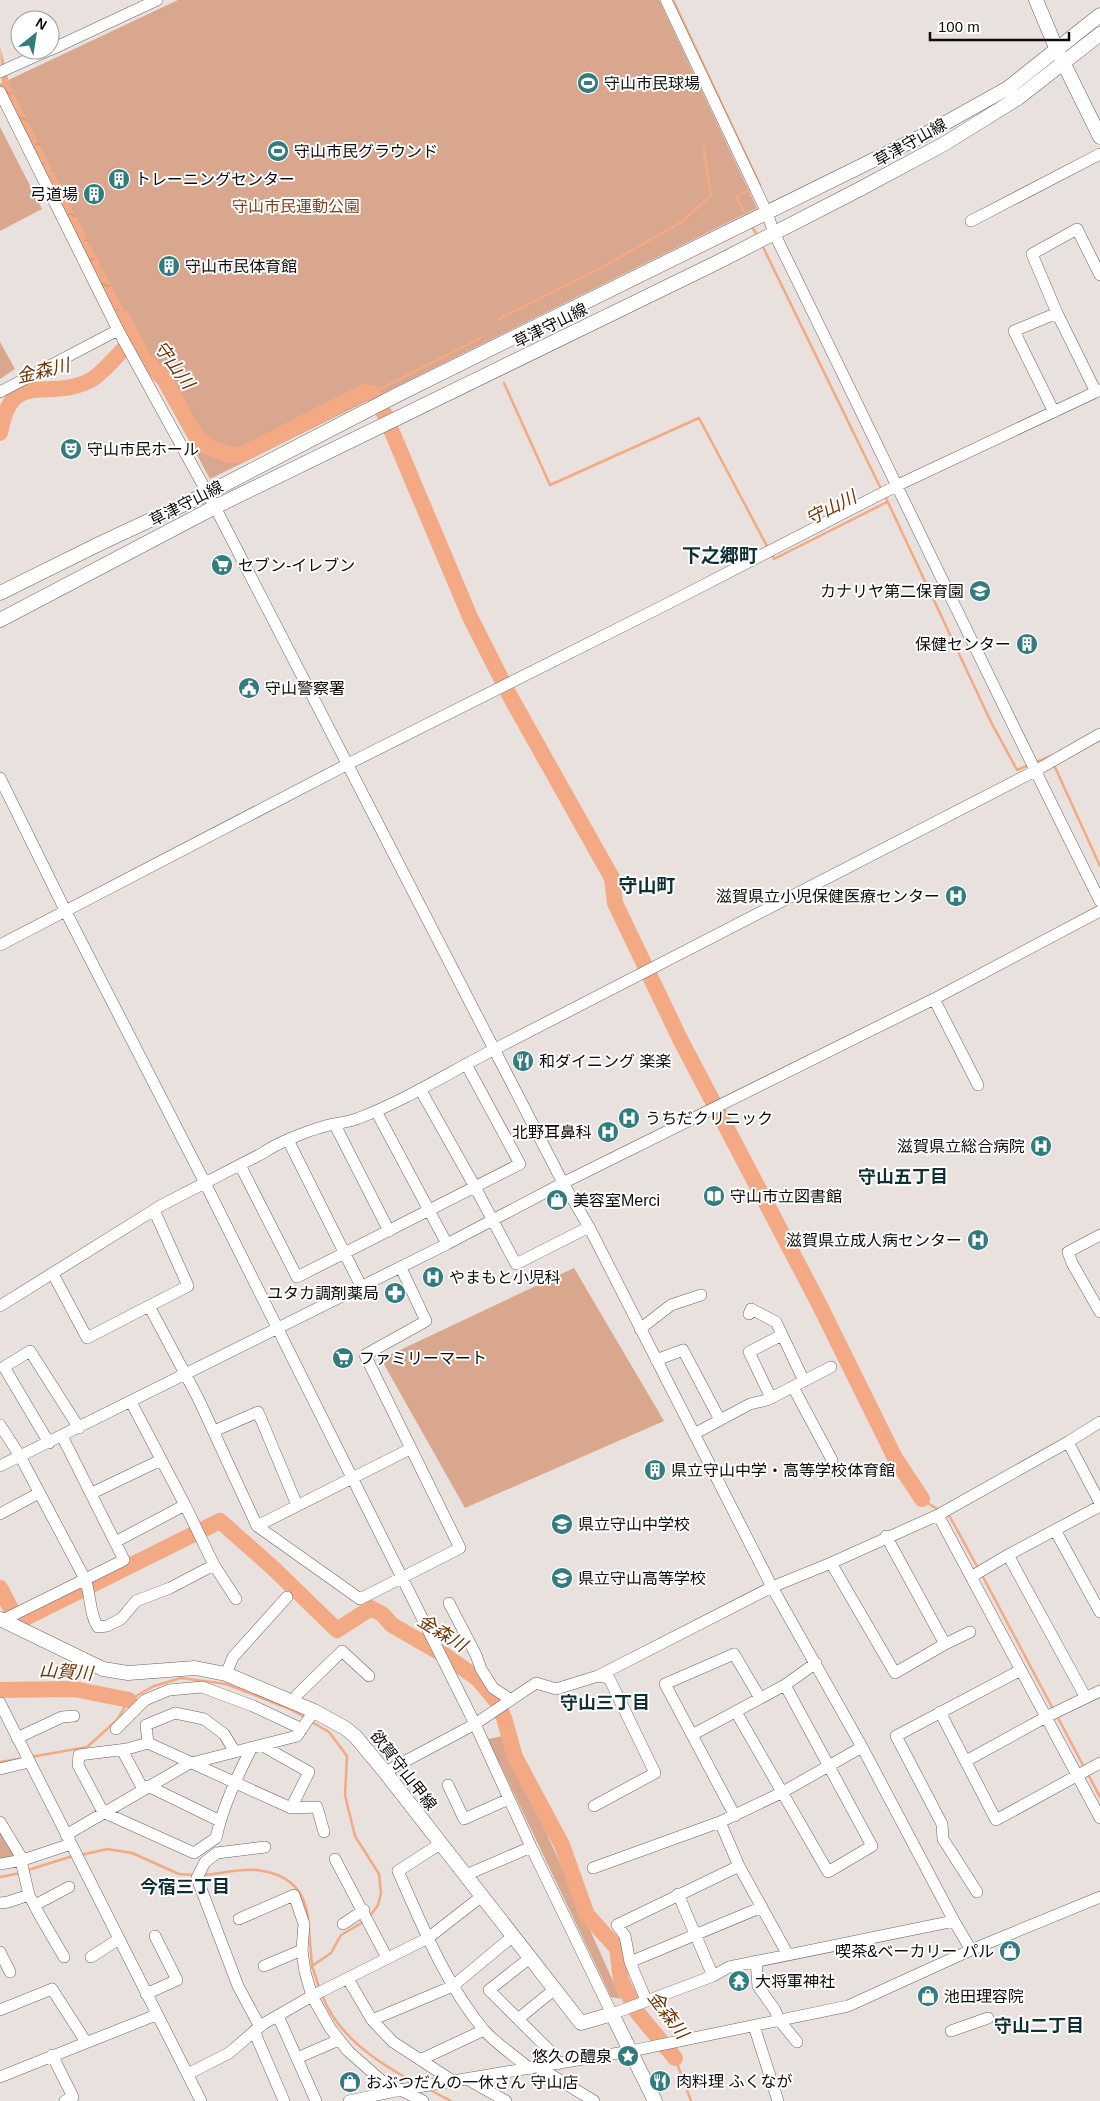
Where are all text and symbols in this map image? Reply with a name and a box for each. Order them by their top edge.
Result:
north arrow [10,10,60,60]
scale bar [930,10,1069,42]
text: N [33,14,50,33]
text: 100 m [938,18,980,35]
sports icon: 守山市民球場 [576,71,600,95]
place label: 守山市民球場 [604,75,700,92]
street label: 草津守山線 [871,116,949,169]
sports icon: 守山市民グラウンド [266,139,290,163]
place label: 守山市民グラウンド [294,143,438,160]
building icon: トレーニングセンター [107,167,131,191]
place label: トレーニングセンター [135,171,295,188]
building icon: 弓道場 [82,182,106,206]
place label: 弓道場 [30,186,78,203]
park label: 守山市民運動公園 [232,198,360,215]
building icon: 守山市民体育館 [157,254,181,278]
place label: 守山市民体育館 [185,258,297,275]
street label: 草津守山線 [511,300,590,351]
water label: 守山川 [150,337,199,394]
water label: 金森川 [14,355,74,387]
theatre icon: 守山市民ホール [59,437,83,461]
place label: 守山市民ホール [87,441,199,458]
street label: 草津守山線 [147,478,226,529]
water label: 守山川 [802,486,861,529]
district label: 下之郷町 [682,545,758,566]
supermarket icon: セブン-イレブン [210,553,234,577]
place label: セブン-イレブン [238,557,355,574]
school or university icon: カナリヤ第二保育園 [968,579,992,603]
place label: カナリヤ第二保育園 [820,583,964,600]
building icon: 保健センター [1015,632,1039,656]
place label: 保健センター [915,636,1011,653]
public building icon: 守山警察署 [237,676,261,700]
place label: 守山警察署 [265,680,345,697]
district label: 守山町 [618,875,676,896]
hospital icon: 滋賀県立小児保健医療センター [944,884,968,908]
place label: 滋賀県立小児保健医療センター [716,888,940,905]
restaurant icon: 和ダイニング 楽楽 [511,1049,535,1073]
place label: 和ダイニング 楽楽 [539,1053,671,1070]
hospital icon: うちだクリニック [617,1106,641,1130]
place label: うちだクリニック [645,1110,773,1127]
hospital icon: 北野耳鼻科 [596,1120,620,1144]
place label: 北野耳鼻科 [512,1124,592,1141]
hospital icon: 滋賀県立総合病院 [1029,1134,1053,1158]
place label: 滋賀県立総合病院 [897,1138,1025,1155]
district label: 守山五丁目 [858,1167,948,1187]
library icon: 守山市立図書館 [702,1184,726,1208]
shop icon: 美容室Merci [545,1188,569,1212]
place label: 守山市立図書館 [730,1188,842,1205]
place label: 美容室Merci [573,1192,660,1209]
hospital icon: 滋賀県立成人病センター [966,1228,990,1252]
place label: 滋賀県立成人病センター [786,1232,962,1249]
hospital icon: やまもと小児科 [421,1265,445,1289]
place label: やまもと小児科 [449,1269,561,1286]
pharmacy icon: ユタカ調剤薬局 [383,1281,407,1305]
place label: ユタカ調剤薬局 [267,1285,379,1302]
supermarket icon: ファミリーマート [331,1346,355,1370]
place label: ファミリーマート [359,1350,487,1367]
building icon: 県立守山中学・高等学校体育館 [643,1458,667,1482]
place label: 県立守山中学・高等学校体育館 [671,1462,895,1479]
school or university icon: 県立守山中学校 [550,1512,574,1536]
place label: 県立守山中学校 [578,1516,690,1533]
school or university icon: 県立守山高等学校 [550,1566,574,1590]
place label: 県立守山高等学校 [578,1570,706,1587]
water label: 金森川 [414,1610,472,1657]
water label: 山賀川 [38,1660,96,1684]
district label: 守山三丁目 [560,1693,650,1713]
street label: 欲賀守山甲線 [367,1727,440,1813]
district label: 今宿三丁目 [140,1877,230,1897]
shop icon: 喫茶&ベーカリー パル [998,1939,1022,1963]
place label: 喫茶&ベーカリー パル [835,1943,994,1960]
temple icon: 大将軍神社 [727,1969,751,1993]
place label: 大将軍神社 [755,1973,835,1990]
shop icon: 池田理容院 [916,1984,940,2008]
water label: 金森川 [644,1987,693,2044]
place label: 池田理容院 [944,1988,1024,2005]
district label: 守山二丁目 [994,2016,1084,2036]
place icon: 悠久の醴泉 [616,2044,640,2068]
place label: 悠久の醴泉 [532,2048,612,2065]
restaurant icon: 肉料理 ふくなが [648,2069,672,2093]
shop icon: おぶつだんの一休さん 守山店 [338,2070,362,2094]
place label: 肉料理 ふくなが [676,2073,792,2090]
place label: おぶつだんの一休さん 守山店 [366,2074,578,2091]

